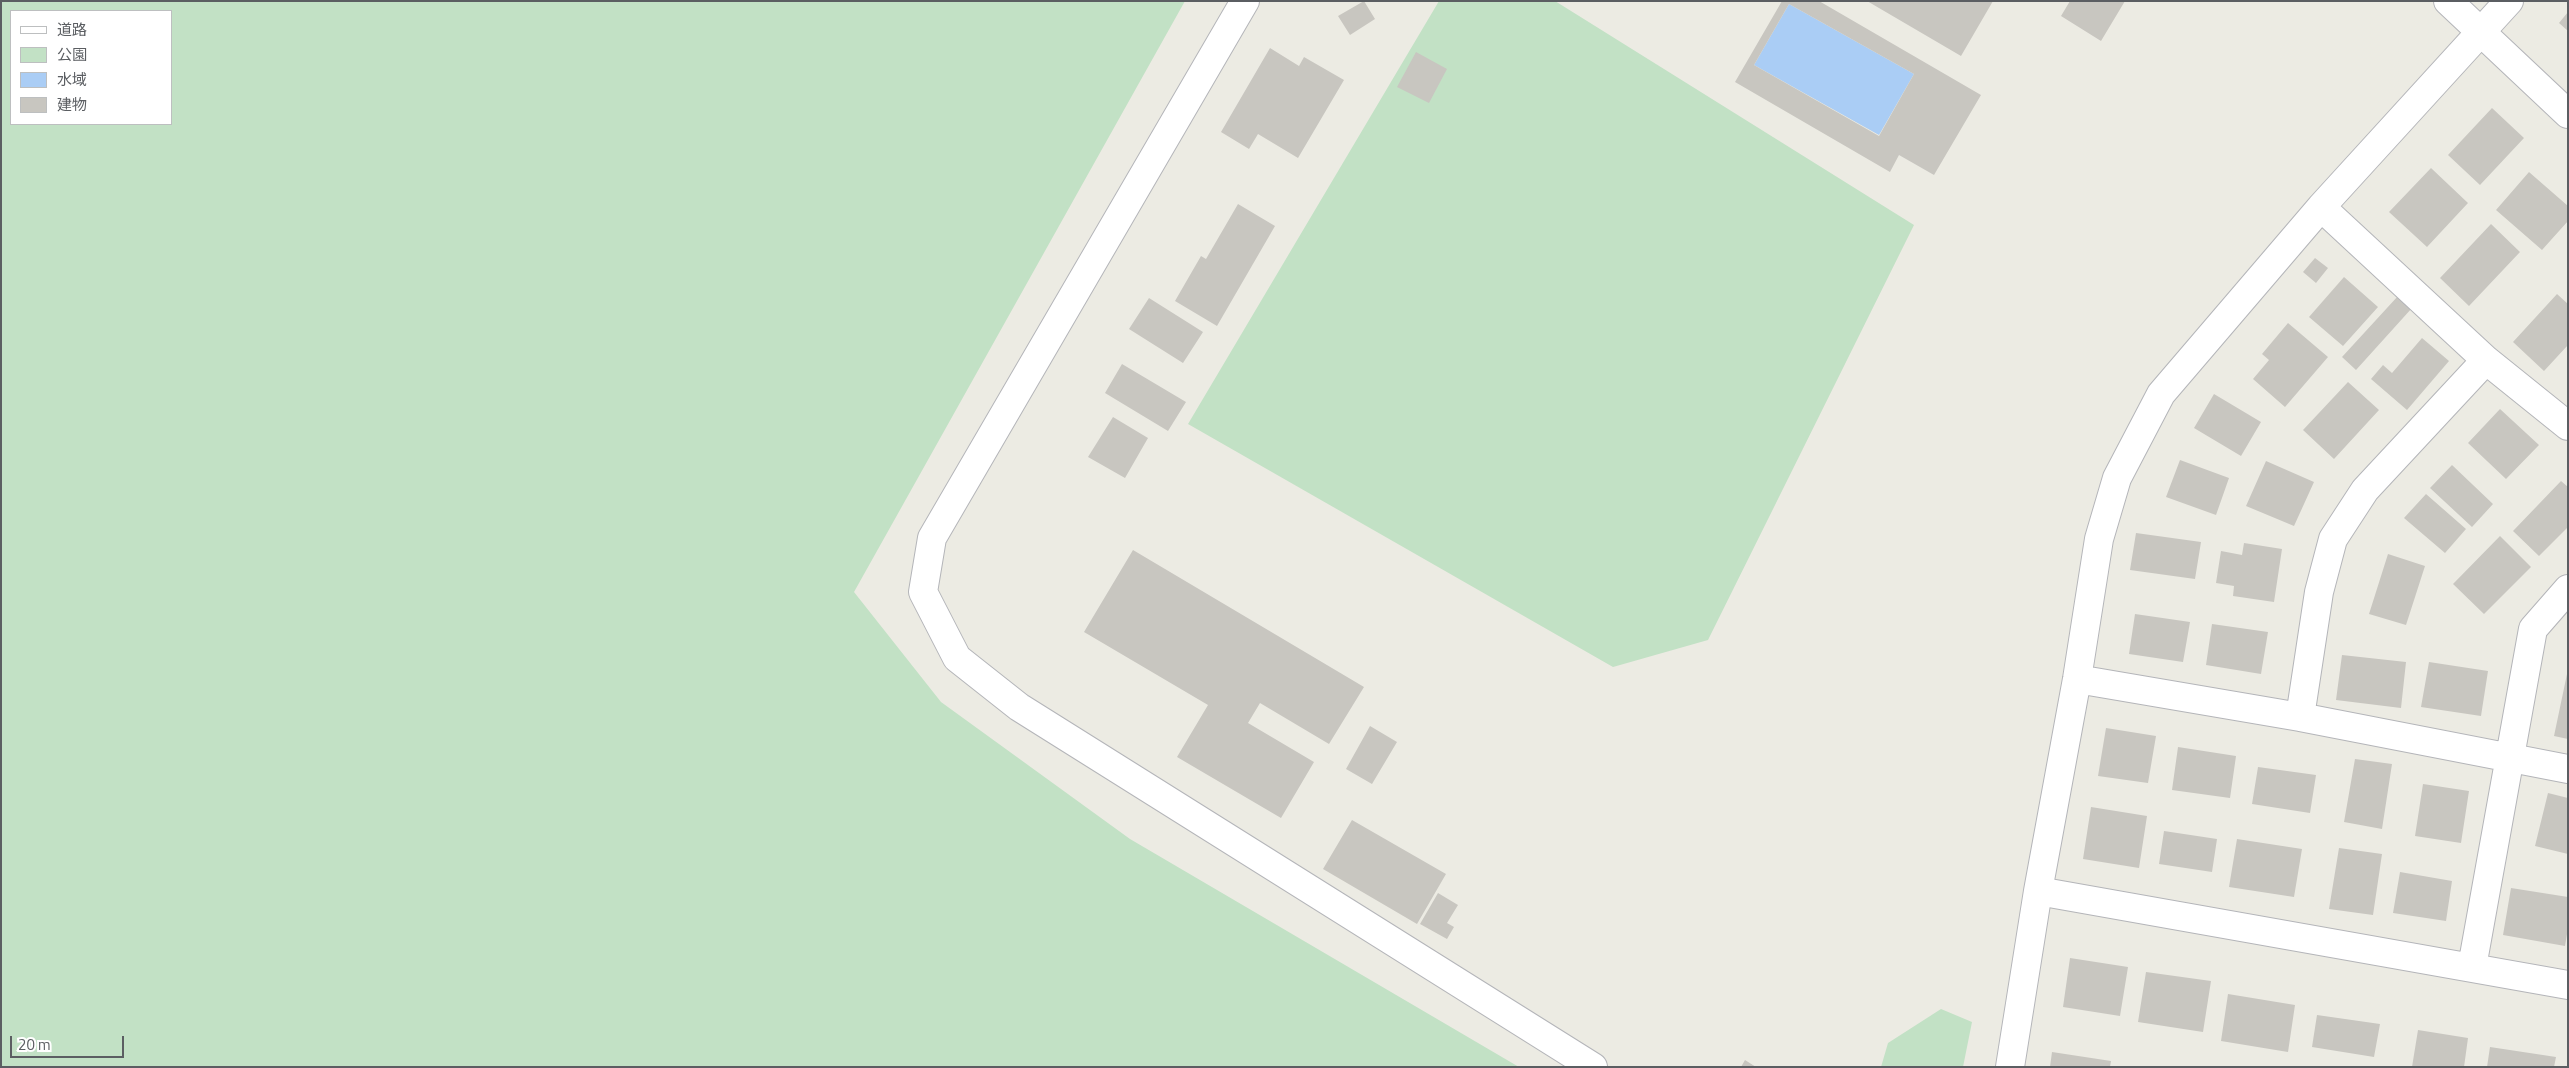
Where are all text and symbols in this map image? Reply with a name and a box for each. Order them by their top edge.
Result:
legend [10,10,172,125]
text: 道路 [57,18,87,41]
text: 公園 [57,43,87,66]
text: 水域 [57,68,87,91]
text: 建物 [57,93,87,116]
scale bar [12,1026,126,1058]
text: 20 m [18,1033,51,1056]

